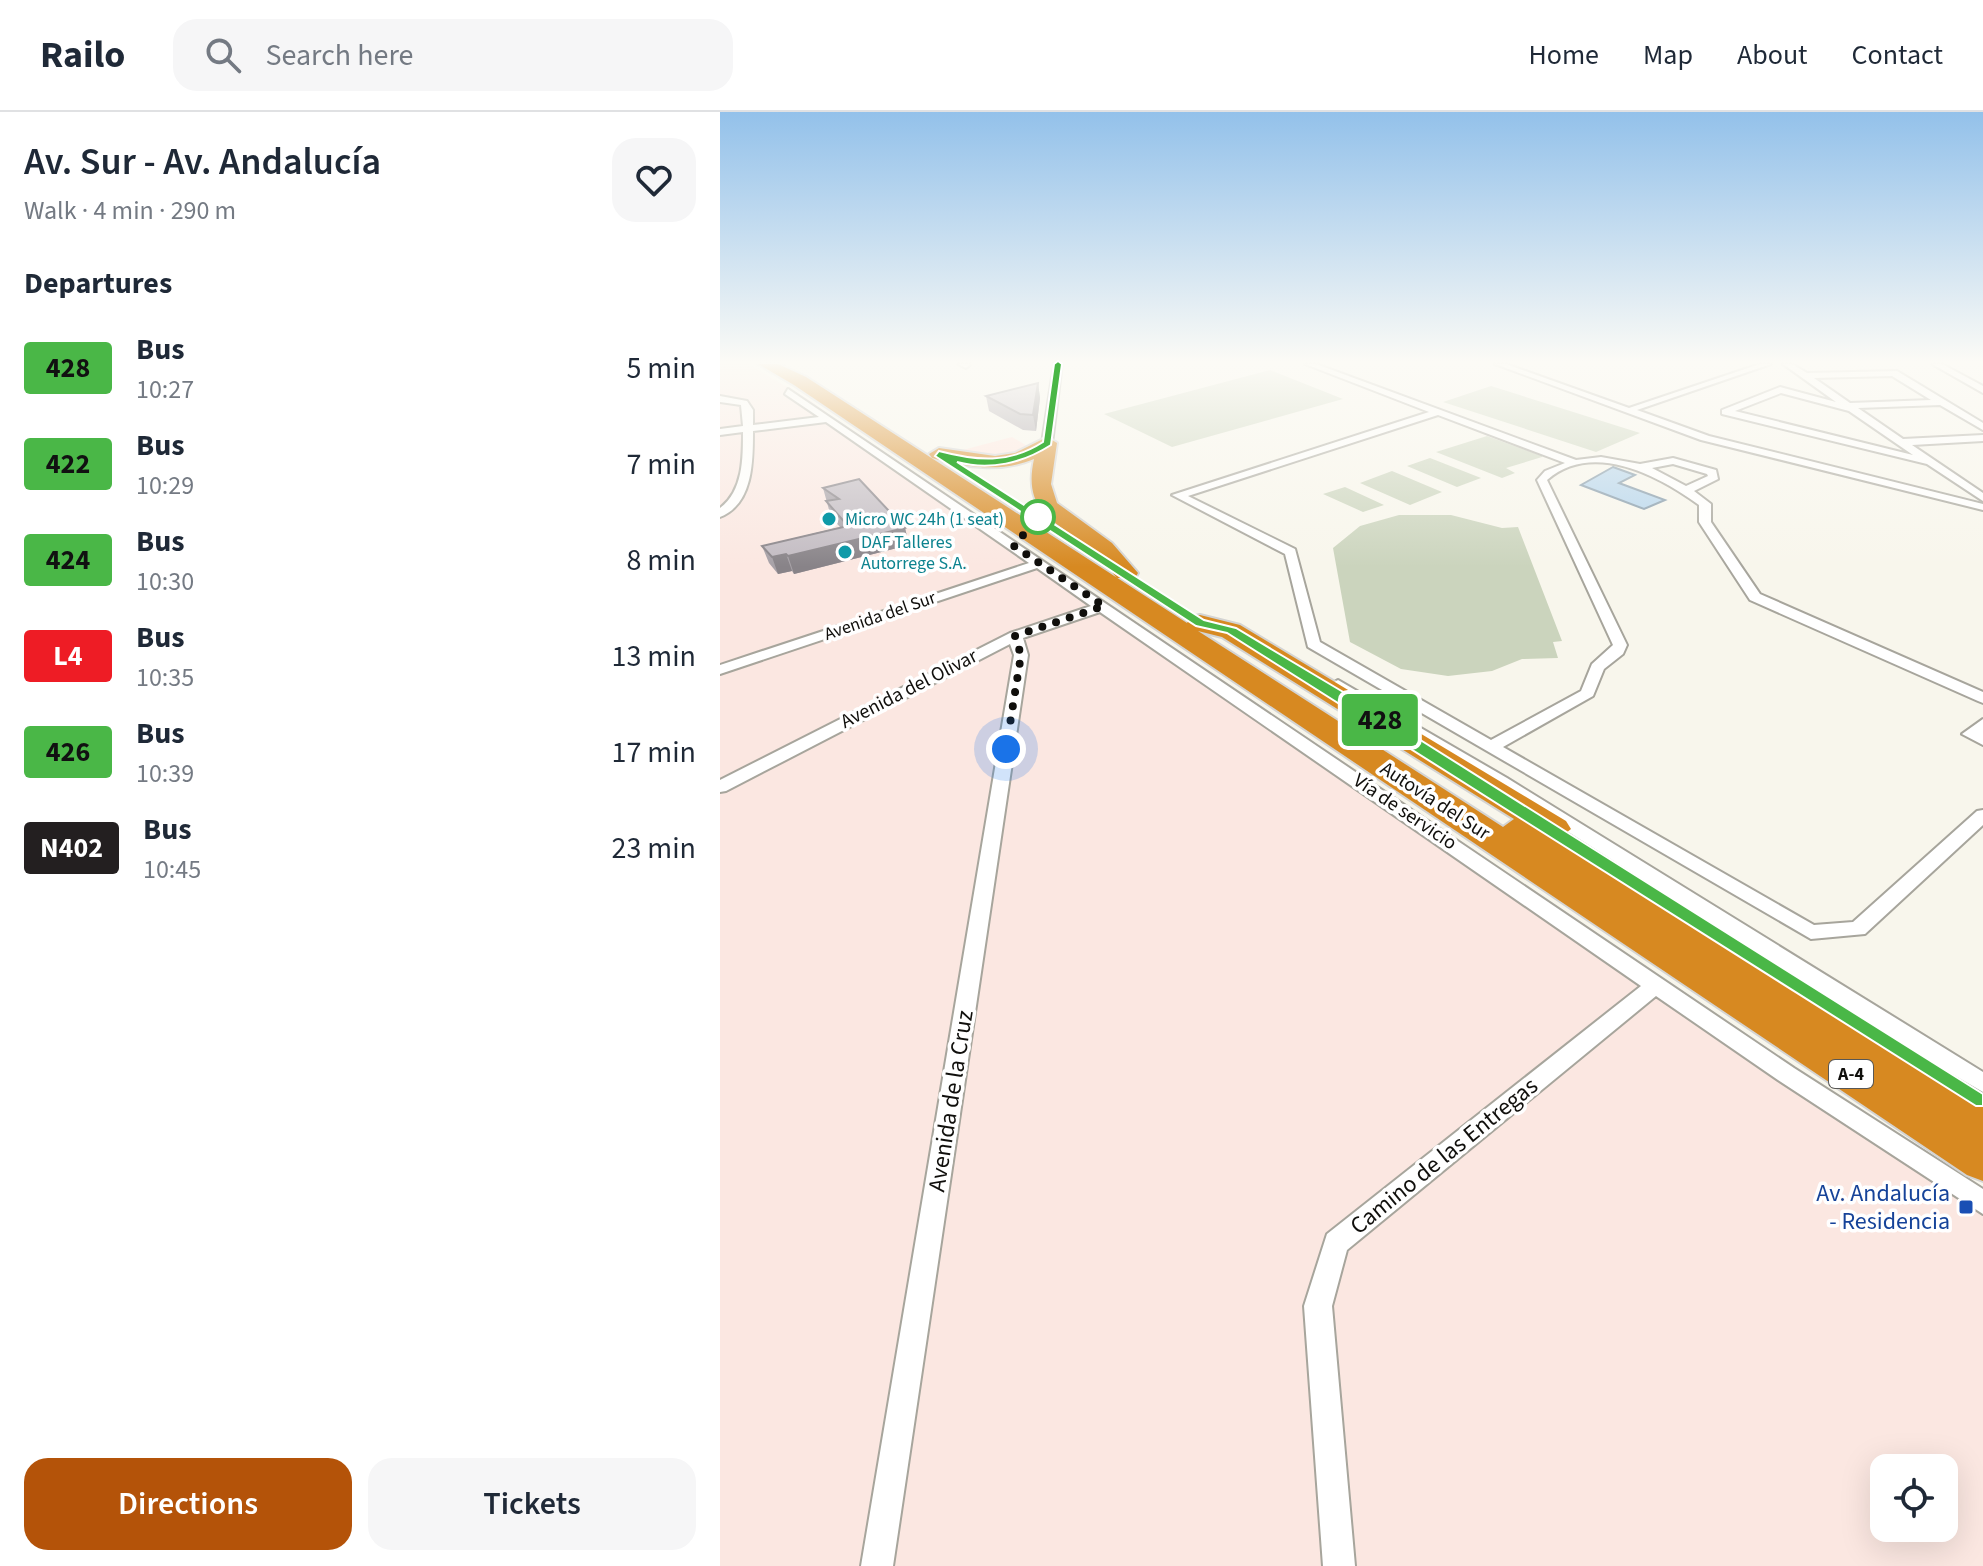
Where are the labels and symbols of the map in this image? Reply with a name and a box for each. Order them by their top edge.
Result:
unlabelled marker [1021,500,1055,534]
place label: Micro WC 24h (1 seat) [845,507,1004,532]
marker: Micro WC 24h (1 seat) [820,510,838,528]
place label: DAF Talleres Autorrege S.A. [861,530,967,576]
marker: DAF Talleres Autorrege S.A. [836,543,854,561]
street label: Avenida del Sur [821,585,940,647]
street label: Avenida del Olivar [836,642,982,736]
line badge: 428 [1334,694,1426,746]
your location [986,729,1026,769]
street label: Autovía del Sur [1375,755,1495,847]
street label: Vía de servicio [1348,767,1462,857]
street label: Avenida de la Cruz [919,1008,983,1194]
road number: A-4 [1829,1060,1873,1088]
street label: Camino de las Entregas [1342,1069,1546,1243]
place label: Av. Andalucía - Residencia [1816,1176,1950,1239]
marker: Av. Andalucía - Residencia [1957,1198,1975,1216]

